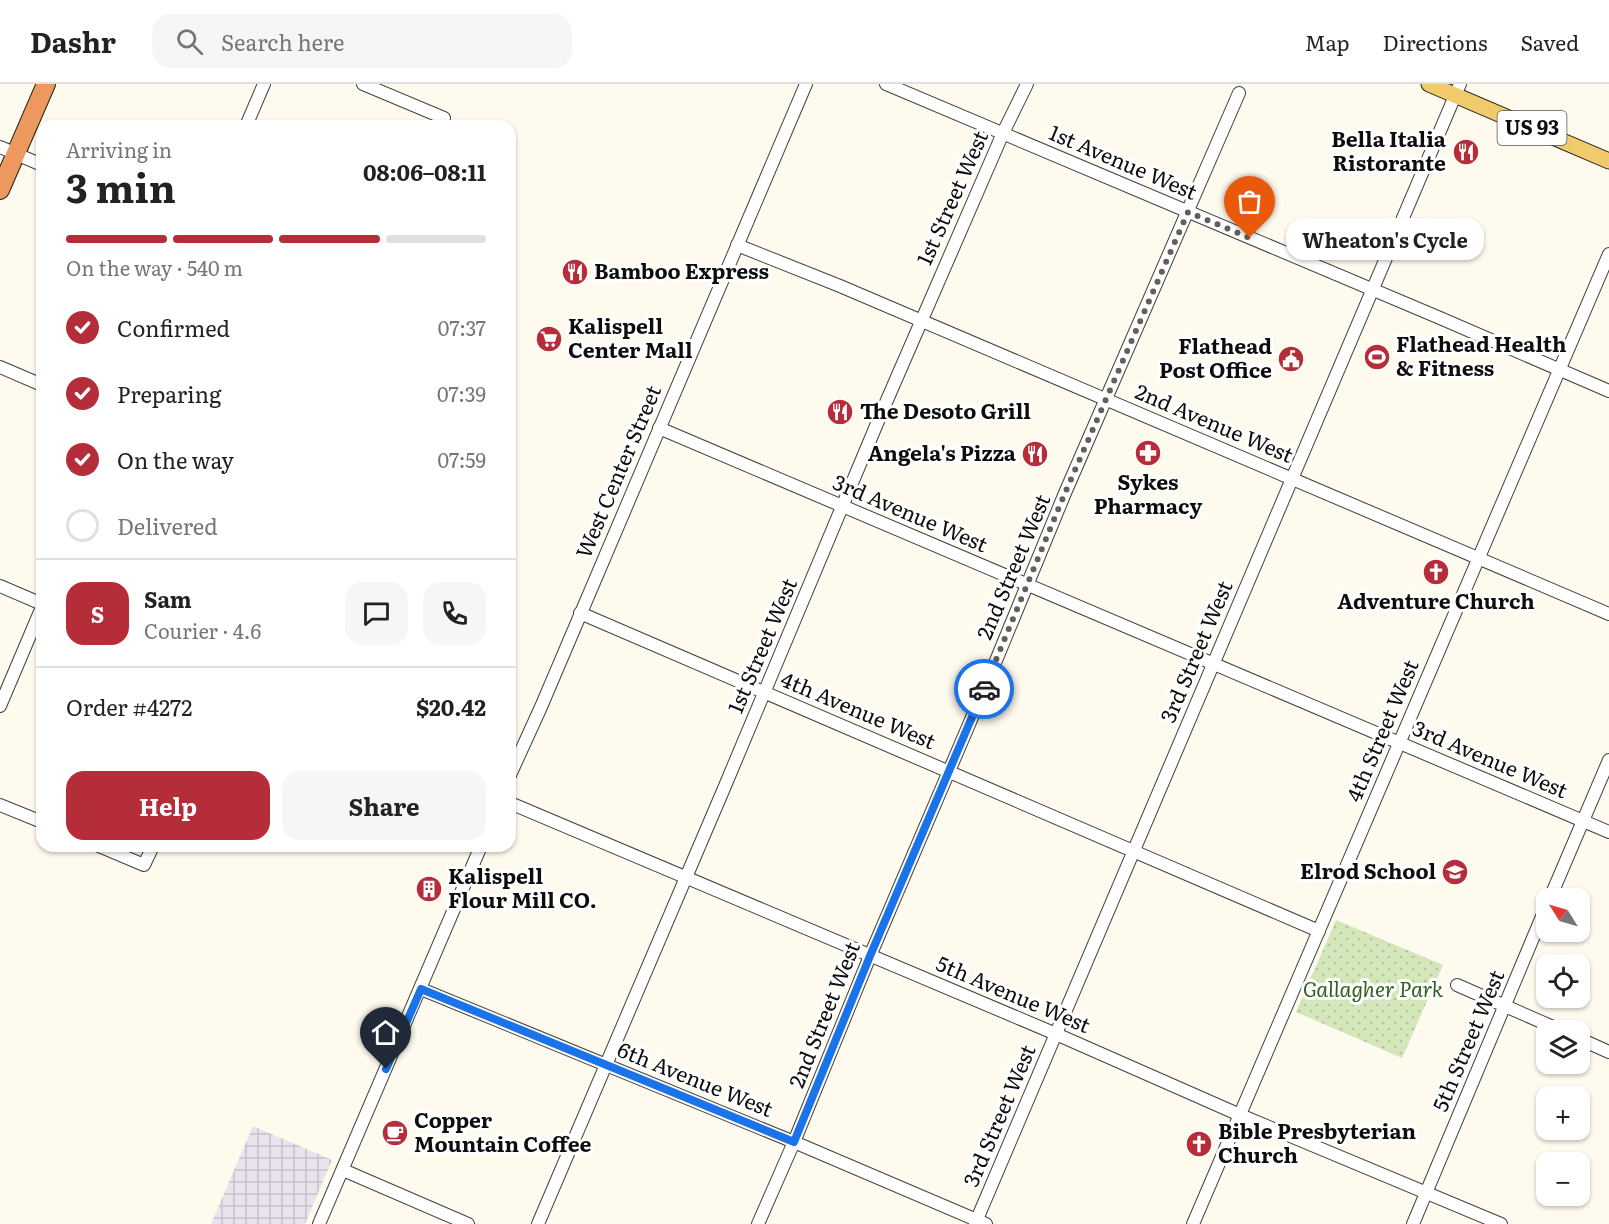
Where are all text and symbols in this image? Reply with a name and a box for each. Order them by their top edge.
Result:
search box [152,14,572,68]
text: Dashr [30,20,116,62]
icon: search [173,25,206,58]
text: Search here [221,25,344,58]
text: Map [1305,26,1350,57]
text: Directions [1383,26,1488,57]
text: Saved [1521,26,1579,57]
road number: US 93 [1498,111,1567,145]
street label: 1st Avenue West [1045,116,1203,206]
place label: Bella Italia Ristorante [1331,122,1447,177]
street label: 1st Street West [907,124,994,269]
text: Arriving in [66,134,172,164]
restaurant icon: Bella Italia Ristorante [1451,137,1481,167]
text: 08:06–08:11 [363,155,486,188]
text: 3 min [66,157,176,215]
pin [1224,176,1275,238]
icon: bag [1233,185,1266,218]
callout: Wheaton's Cycle [1286,217,1484,259]
text: Wheaton's Cycle [1302,224,1468,254]
text: On the way · 540 m [66,252,243,282]
place label: Bamboo Express [594,254,769,285]
restaurant icon: Bamboo Express [560,257,590,287]
place label: Kalispell Center Mall [568,309,693,364]
icon: check [66,311,99,344]
text: Confirmed [117,311,230,344]
text: 07:37 [438,312,486,342]
supermarket icon: Kalispell Center Mall [534,324,564,354]
place label: Flathead Health & Fitness [1396,327,1567,382]
place label: Flathead Post Office [1159,329,1272,384]
sports icon: Flathead Health & Fitness [1362,342,1392,372]
public building icon: Flathead Post Office [1276,344,1306,374]
street label: 2nd Avenue West [1131,374,1299,469]
icon: check [66,377,99,410]
text: Preparing [117,377,221,410]
text: 07:39 [437,378,486,408]
street label: West Center Street [566,379,667,562]
place label: The Desoto Grill [860,394,1031,425]
restaurant icon: The Desoto Grill [825,397,855,427]
place label: Angela's Pizza [868,436,1017,467]
pharmacy icon: Sykes Pharmacy [1133,438,1163,468]
restaurant icon: Angela's Pizza [1020,439,1050,469]
icon: check [66,443,99,476]
text: On the way [117,443,234,476]
text: 07:59 [437,444,486,474]
street label: 3rd Avenue West [829,465,994,558]
place label: Sykes Pharmacy [1094,465,1203,520]
street label: 2nd Street West [967,488,1056,643]
text: Delivered [117,509,218,542]
church icon: Adventure Church [1421,557,1451,587]
street label: 1st Street West [718,572,803,717]
street label: 3rd Street West [1151,575,1239,727]
text: Sam [144,582,192,615]
button: chat [345,582,408,645]
button: phone [423,582,486,645]
place label: Adventure Church [1337,584,1535,615]
text: S [91,597,104,630]
text: Courier · 4.6 [144,615,261,645]
street label: 4th Street West [1337,654,1425,806]
courier [954,659,1014,719]
street label: 4th Avenue West [777,662,942,755]
icon: car [968,673,1001,706]
text: Order #4272 [66,690,192,723]
text: $20.42 [416,690,486,723]
street label: 3rd Avenue West [1409,711,1574,804]
button: Help [66,771,270,840]
button: Share [282,771,486,840]
place label: Elrod School [1300,854,1436,885]
school or university icon: Elrod School [1440,857,1470,887]
place label: Kalispell Flour Mill CO. [448,859,597,914]
building icon: Kalispell Flour Mill CO. [414,874,444,904]
north arrow [1536,888,1590,942]
map controls [1536,888,1590,1206]
street label: 2nd Street West [779,936,866,1092]
street label: 5th Avenue West [932,946,1096,1039]
button: locate [1536,954,1590,1008]
street label: 5th Street West [1423,964,1511,1116]
park label: Gallagher Park [1303,972,1444,1003]
pin [360,1007,411,1069]
icon: home [369,1016,402,1049]
button: layers [1536,1020,1590,1074]
street label: 6th Avenue West [614,1032,779,1123]
street label: 3rd Street West [954,1039,1042,1191]
button: + [1536,1086,1590,1140]
place label: Copper Mountain Coffee [414,1103,592,1158]
place label: Bible Presbyterian Church [1218,1114,1416,1169]
cafe icon: Copper Mountain Coffee [380,1118,410,1148]
church icon: Bible Presbyterian Church [1184,1129,1214,1159]
button: − [1536,1152,1590,1206]

